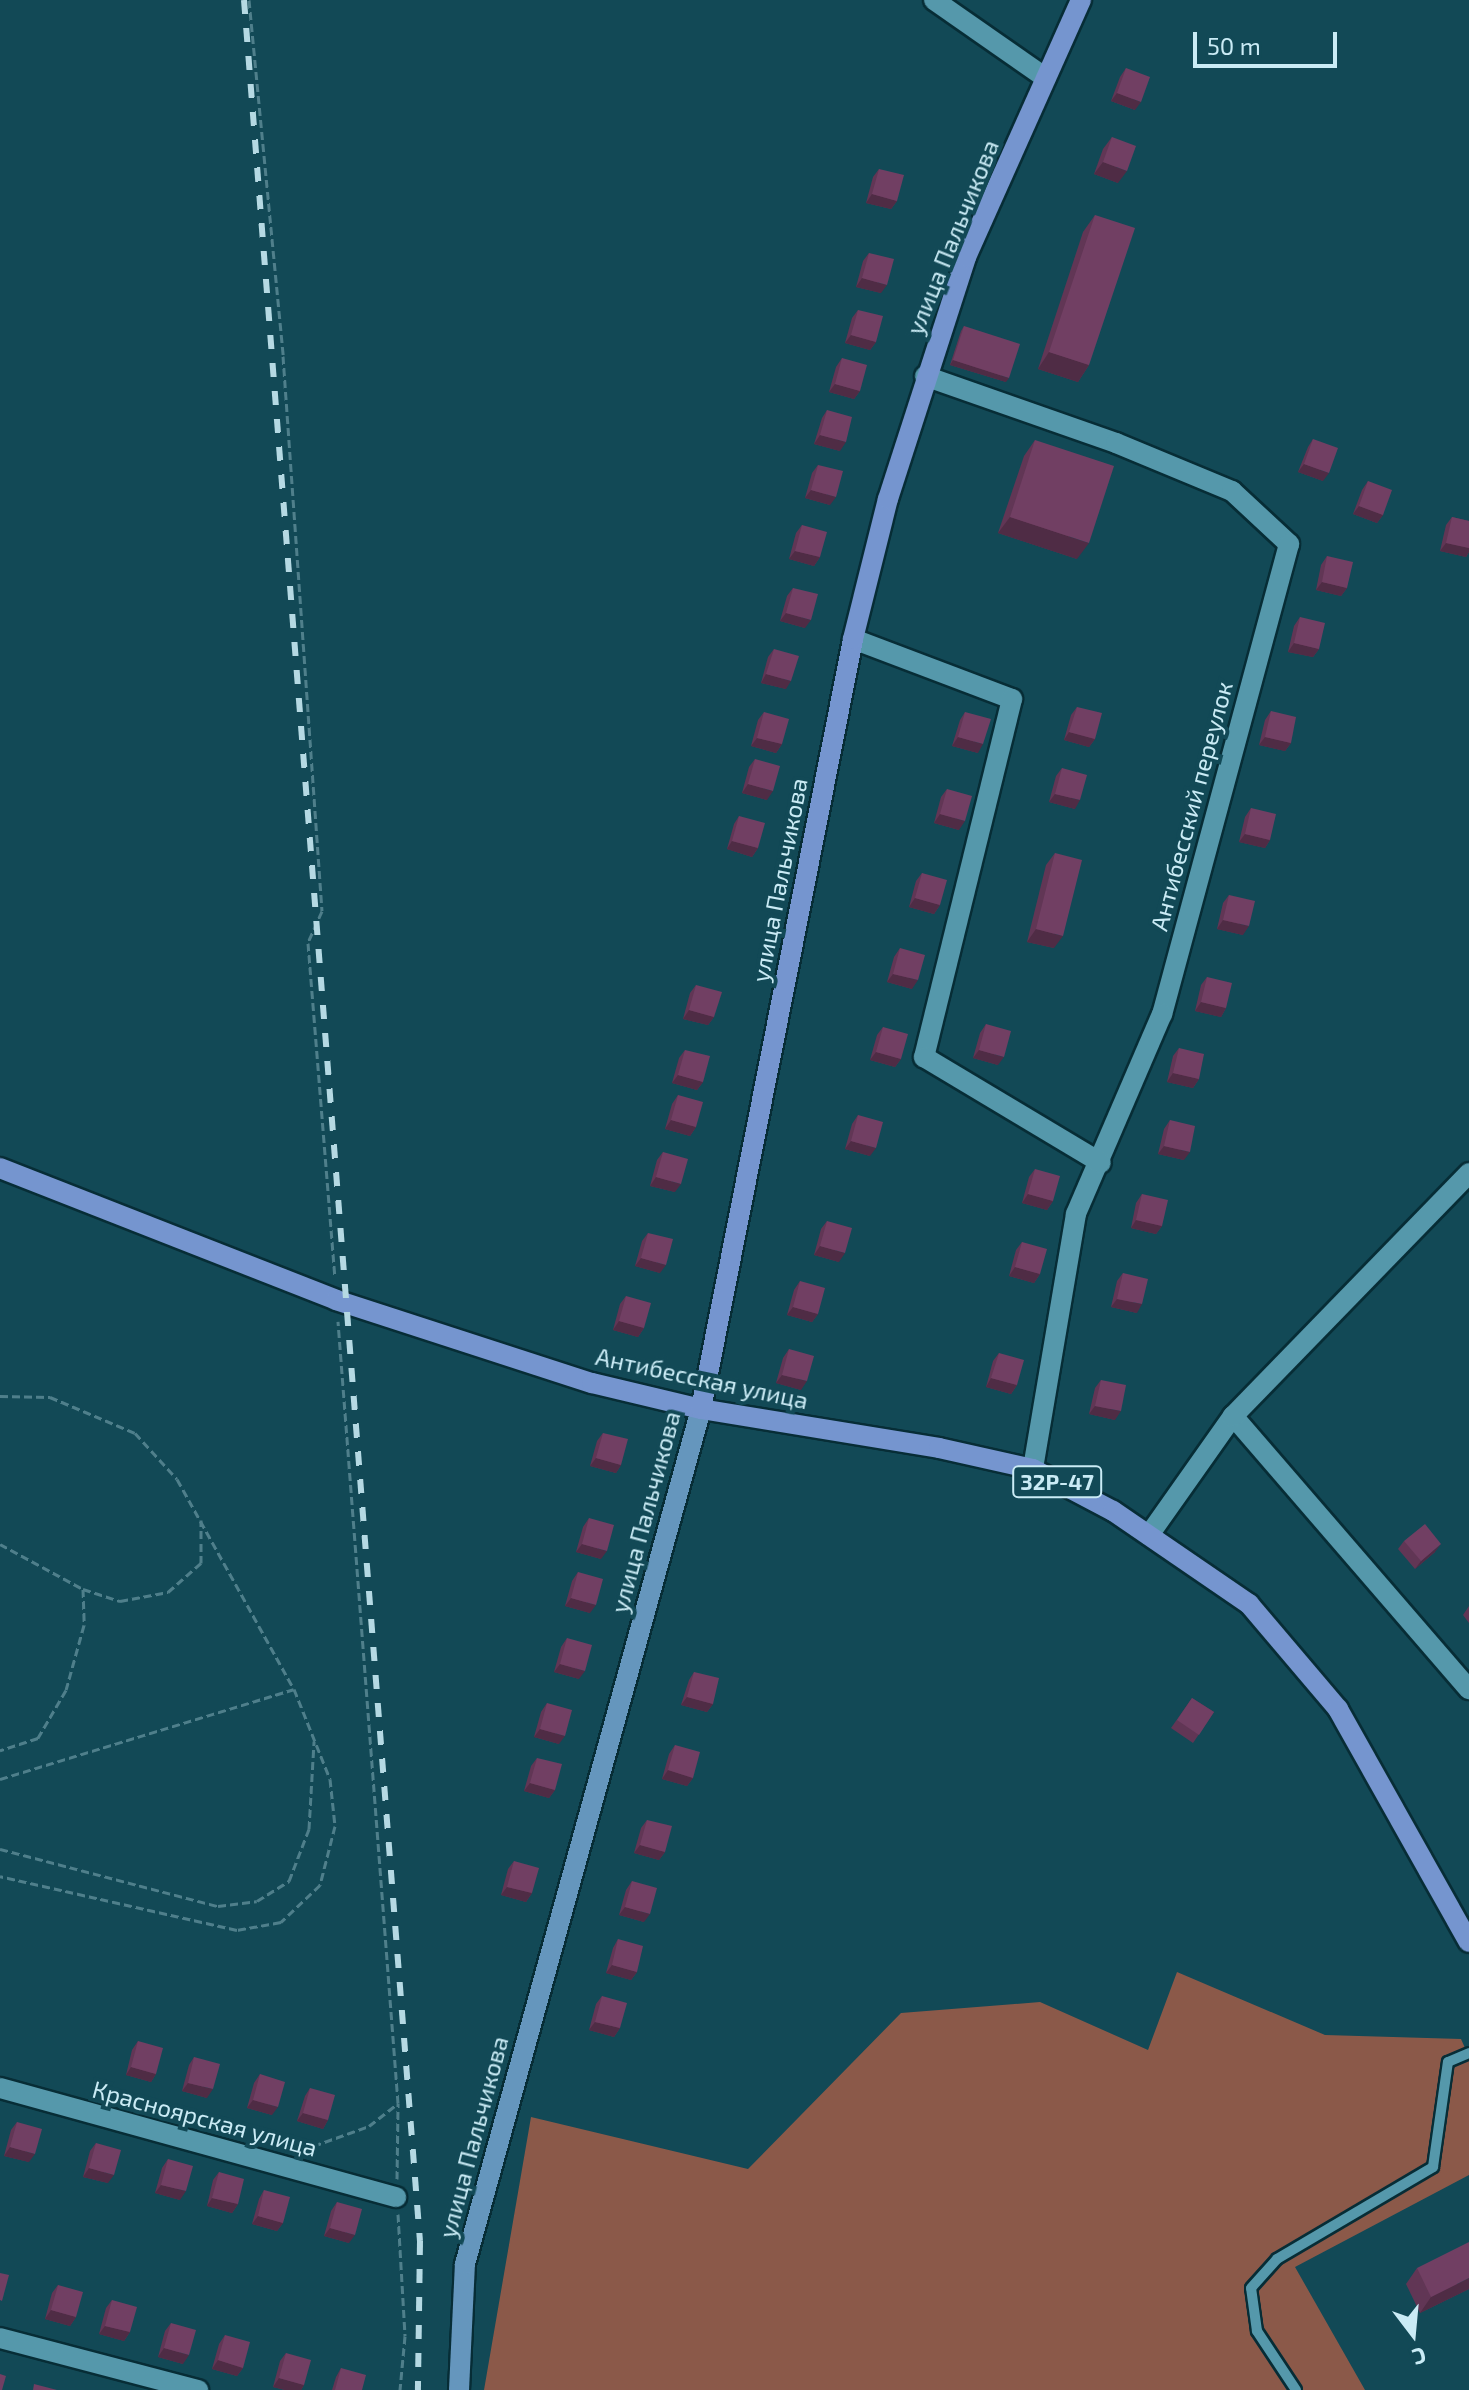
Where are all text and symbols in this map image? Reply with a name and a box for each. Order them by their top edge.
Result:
scale bar [1197,16,1341,66]
text: 50 m [1207,31,1261,60]
street label: улица Пальчикова [900,135,1004,339]
street label: Антибесский переулок [1144,678,1238,934]
street label: улица Пальчикова [745,775,813,985]
street label: Антибесская улица [593,1341,811,1415]
street label: улица Пальчикова [604,1408,686,1616]
road number: 32Р-47 [1011,1464,1103,1500]
street label: улица Пальчикова [432,2033,514,2241]
street label: Красноярская улица [89,2074,321,2162]
north arrow [1373,2294,1453,2374]
text: С [1410,2343,1429,2371]

